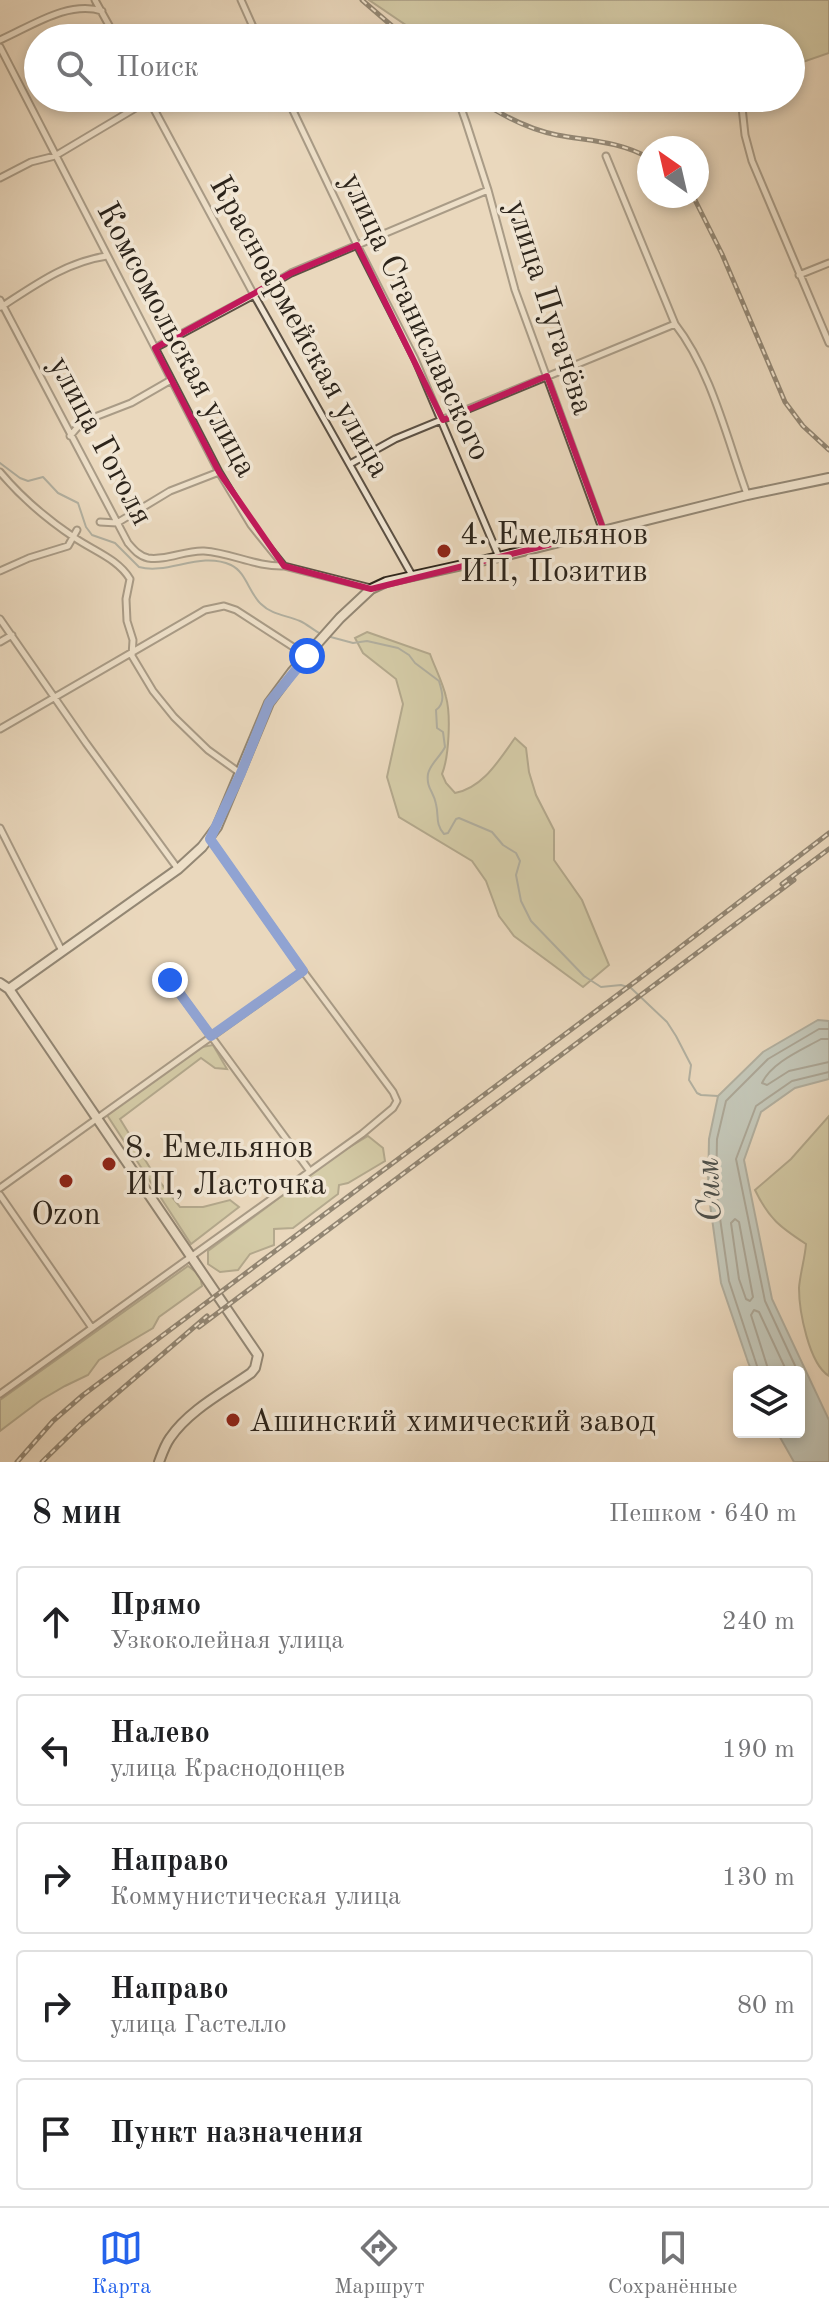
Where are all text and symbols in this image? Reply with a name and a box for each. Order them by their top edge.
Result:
search box [24,24,805,112]
icon: search [52,46,96,90]
text: Поиск [116,53,199,83]
north arrow [637,136,709,208]
street label: улица Станиславского [334,169,495,466]
street label: Красноармейская улица [202,171,395,484]
street label: улица Пугачёва [498,197,598,419]
street label: Комсомольская улица [89,198,261,483]
street label: улица Гоголя [42,352,157,531]
place label: 4. Емельянов ИП, Позитив [460,520,648,589]
marker: 4. Емельянов ИП, Позитив [435,542,453,560]
route start [289,638,325,674]
route end [152,962,188,998]
place label: 8. Емельянов ИП, Ласточка [125,1133,326,1202]
marker: 8. Емельянов ИП, Ласточка [100,1155,118,1173]
water label: Сим [691,1157,729,1223]
marker: Ozon [57,1172,75,1190]
place label: Ozon [31,1200,101,1232]
map controls [733,1366,805,1438]
button: layers [733,1366,805,1438]
place label: Ашинский химический завод [249,1407,656,1439]
marker: Ашинский химический завод [224,1411,242,1429]
text: 8 мин [32,1497,122,1531]
text: Пешком · 640 m [609,1501,797,1527]
text: Прямо [110,1591,201,1621]
icon: ahead [34,1600,78,1644]
text: 240 m [722,1609,795,1635]
text: Узкоколейная улица [110,1628,344,1654]
text: Налево [110,1719,210,1749]
icon: left [34,1728,78,1772]
text: 190 m [722,1737,795,1763]
text: улица Краснодонцев [110,1756,345,1782]
text: Направо [110,1847,229,1877]
icon: right [34,1856,78,1900]
text: 130 m [722,1865,795,1891]
text: Коммунистическая улица [110,1884,401,1910]
text: Направо [110,1975,229,2005]
icon: right [34,1984,78,2028]
text: 80 m [737,1993,795,2019]
text: улица Гастелло [110,2012,287,2038]
icon: arrive [34,2112,78,2156]
text: Пункт назначения [110,2119,363,2149]
tab: Карта [92,2226,151,2301]
tab: Маршрут [334,2226,425,2301]
tab: Сохранённые [608,2226,737,2301]

